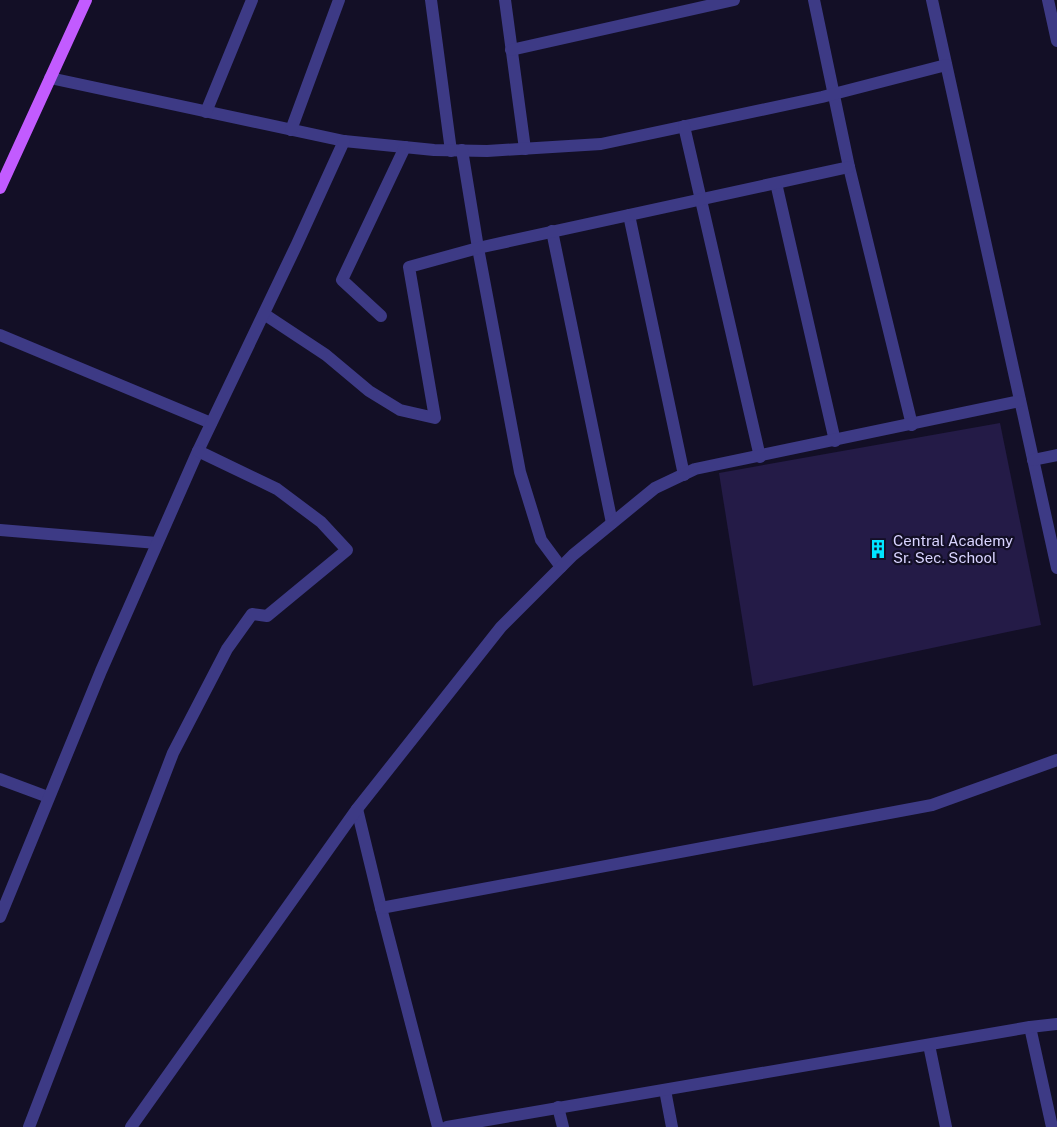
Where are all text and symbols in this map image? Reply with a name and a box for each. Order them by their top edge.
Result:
place label: Central Academy Sr. Sec. School [893,532,1013,566]
building icon: Central Academy Sr. Sec. School [867,538,889,560]

